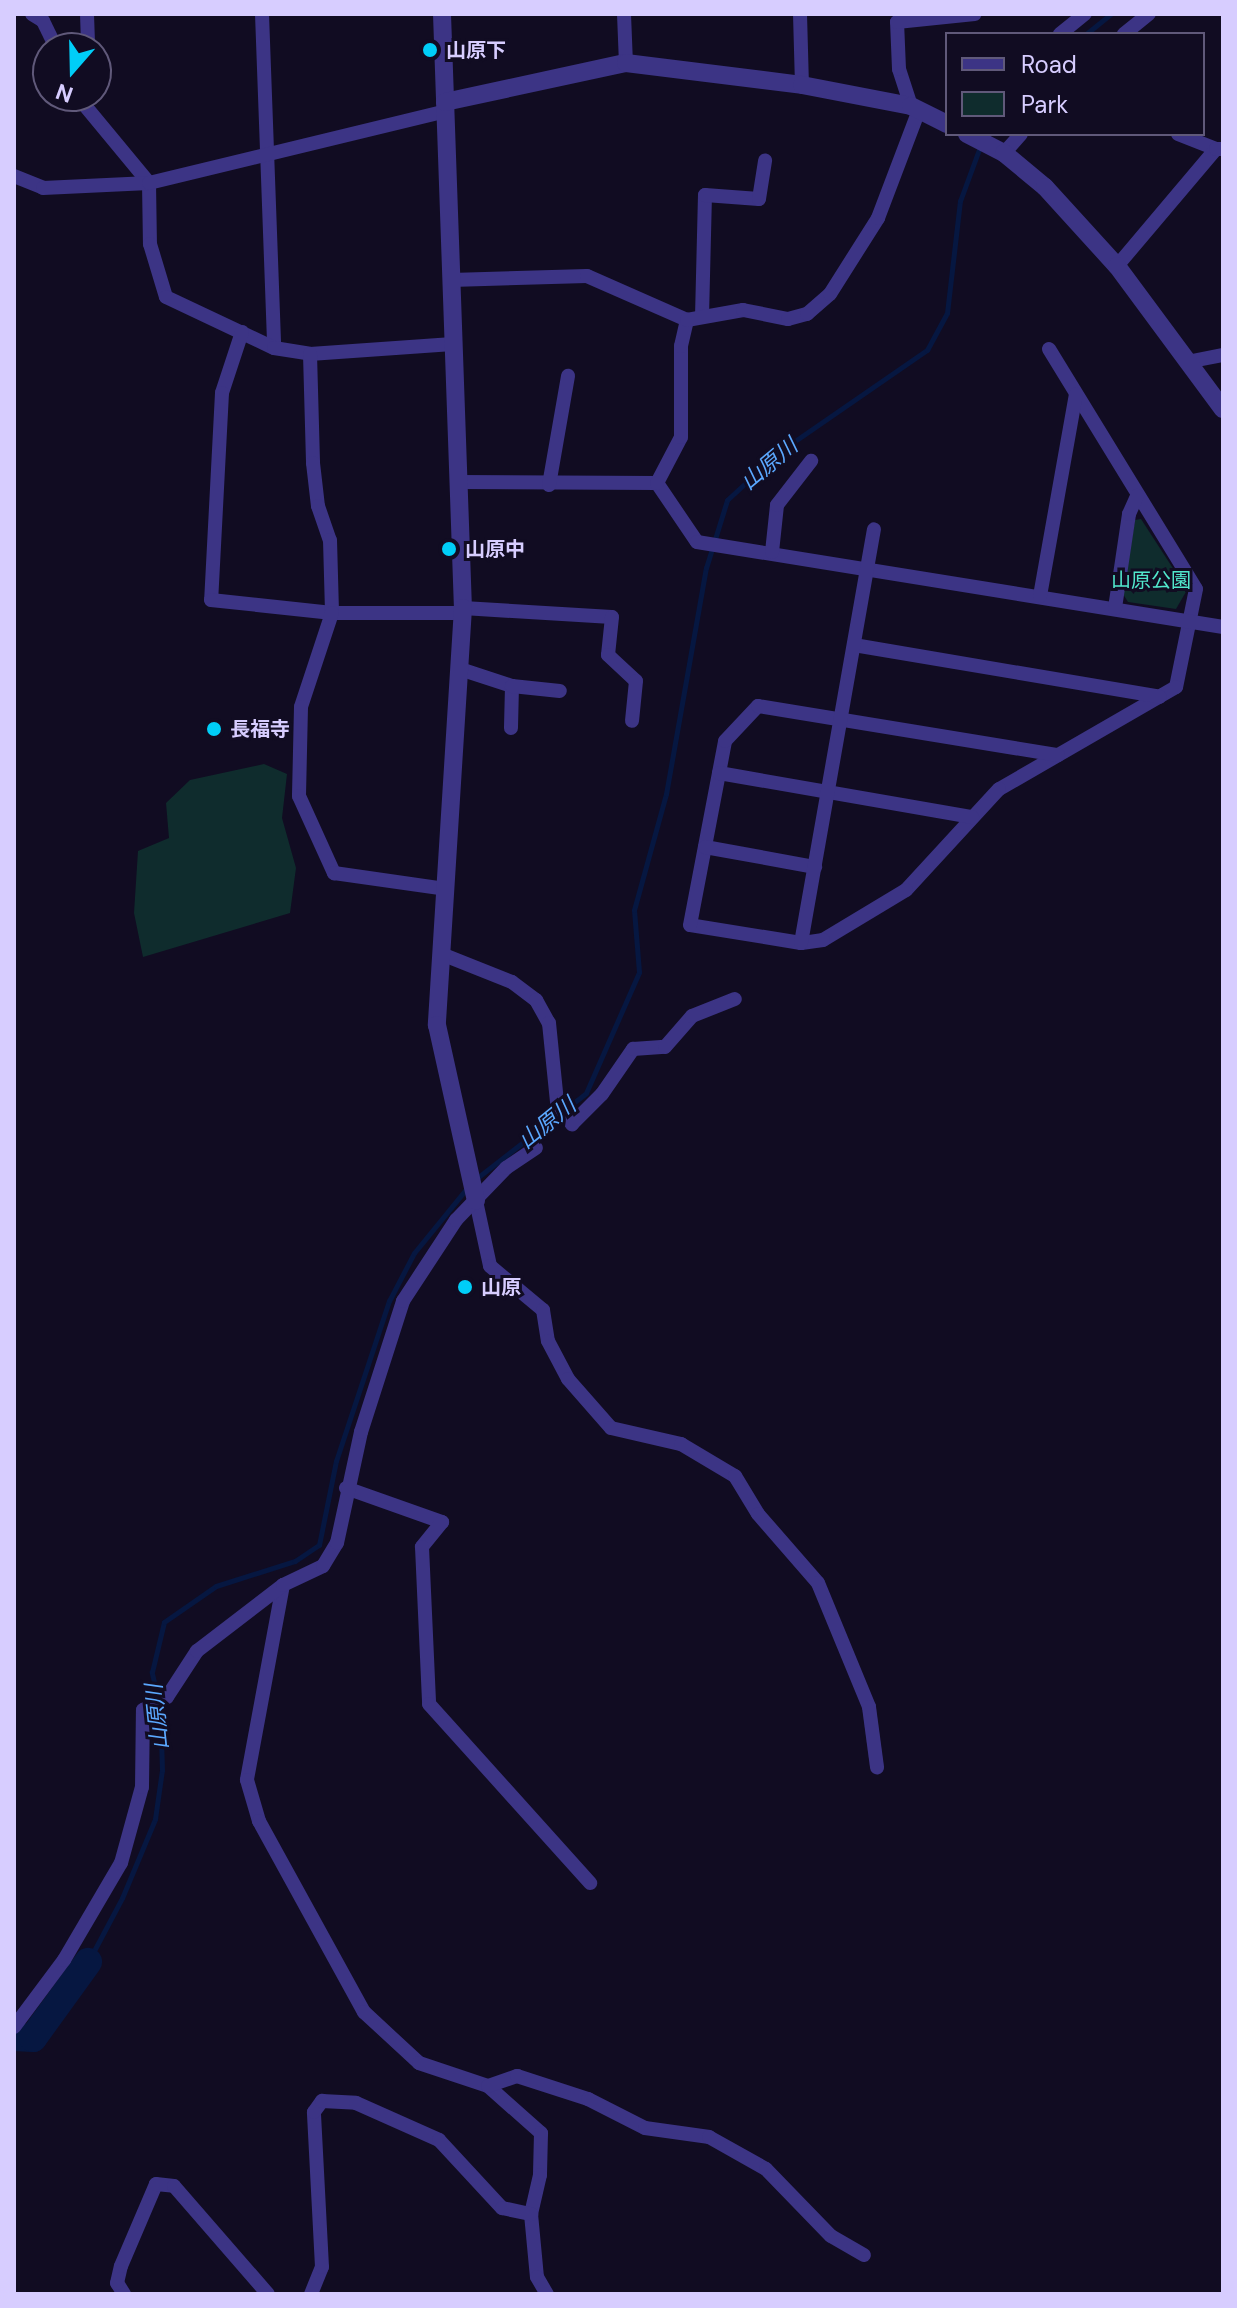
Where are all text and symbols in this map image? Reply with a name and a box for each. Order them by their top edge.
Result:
north arrow [32,32,112,112]
legend [945,32,1205,136]
place label: 山原下 [446,38,506,62]
marker: 山原下 [421,41,439,59]
text: Road [1021,49,1077,80]
text: N [52,77,77,110]
text: Park [1021,89,1068,120]
water label: 山原川 [735,433,803,495]
place label: 山原中 [465,537,525,561]
marker: 山原中 [440,540,458,558]
park label: 山原公園 [1111,568,1191,592]
place label: 長福寺 [230,717,290,741]
marker: 長福寺 [205,720,223,738]
water label: 山原川 [513,1092,581,1154]
place label: 山原 [481,1275,521,1299]
marker: 山原 [456,1278,474,1296]
water label: 山原川 [140,1683,174,1751]

